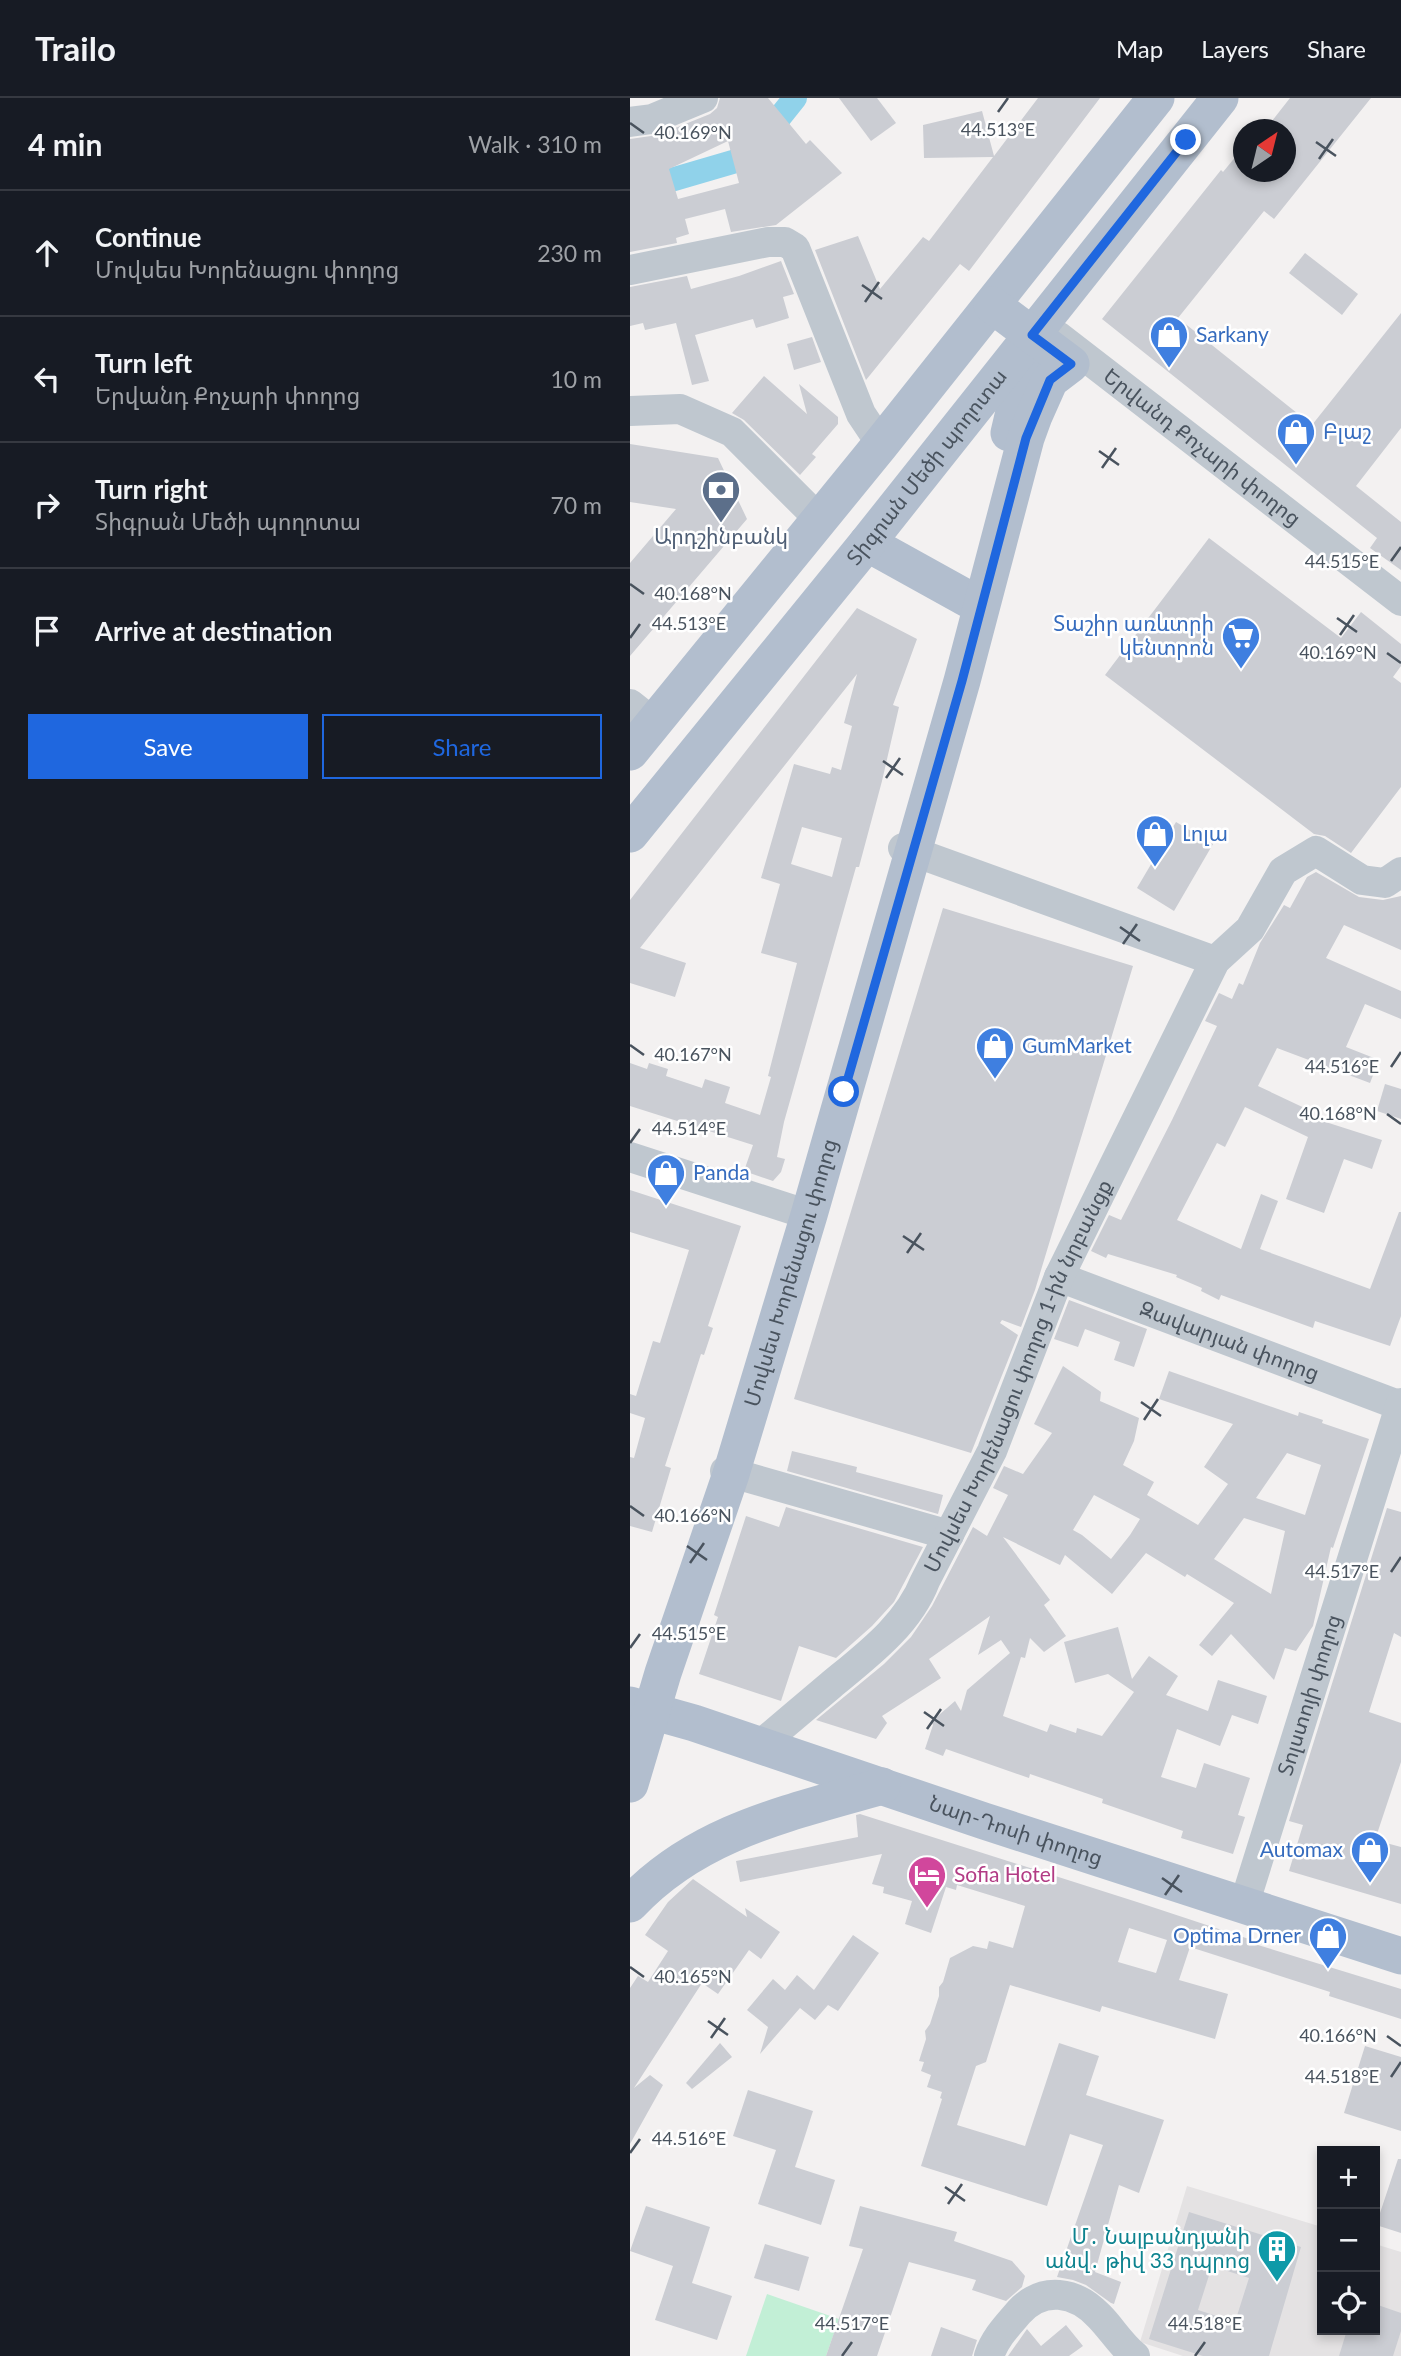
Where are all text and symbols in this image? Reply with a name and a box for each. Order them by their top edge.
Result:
text: Trailo [35,28,116,68]
text: Map [1116,34,1163,63]
text: Layers [1201,34,1269,63]
text: Share [1307,34,1366,63]
text: 44.513°E [961,118,1035,140]
north arrow [1233,119,1296,182]
text: 40.169°N [654,121,732,143]
route end [1170,124,1201,155]
text: 4 min [28,126,102,162]
text: Walk · 310 m [468,130,602,158]
text: Continue [95,221,201,253]
icon: ahead [28,234,66,272]
text: 230 m [537,239,602,267]
text: Մովսես Խորենացու փողոց [95,255,399,283]
shop icon: Sarkany [1148,314,1190,369]
place label: Sarkany [1196,321,1269,346]
text: Turn left [95,347,192,379]
icon: left [28,360,66,398]
street label: Երվանդ Քոչարի փողոց [1099,362,1306,531]
street label: Տիգրան Մեծի պողոտա [840,363,1011,569]
text: 10 m [551,365,602,393]
text: Երվանդ Քոչարի փողոց [95,381,360,409]
shop icon: Բլաշ [1275,411,1317,466]
place label: Բլաշ [1323,418,1372,444]
bank icon: Արդշինբանկ [700,469,742,524]
text: Turn right [95,473,208,505]
icon: right [28,486,66,524]
text: 70 m [551,491,602,519]
text: Տիգրան Մեծի պողոտա [95,507,361,535]
place label: Արդշինբանկ [654,523,788,549]
text: 44.515°E [1305,550,1379,572]
text: 40.168°N [654,582,732,604]
place label: Տաշիր առևտրի կենտրոն [1053,610,1214,660]
icon: arrive [28,612,66,650]
text: 44.513°E [652,612,726,634]
text: Arrive at destination [95,615,332,647]
supermarket icon: Տաշիր առևտրի կենտրոն [1220,615,1262,670]
text: 40.169°N [1299,641,1377,663]
button: Save [28,714,308,779]
button: Share [322,714,602,779]
shop icon: Լոլա [1134,813,1176,868]
place label: Լոլա [1182,820,1228,846]
shop icon: GumMarket [974,1025,1016,1080]
place label: GumMarket [1022,1032,1132,1057]
text: 40.167°N [654,1043,732,1065]
text: 44.516°E [1305,1055,1379,1077]
route start [828,1076,859,1107]
text: 40.168°N [1299,1102,1377,1124]
text: 44.514°E [652,1117,726,1139]
street label: Մովսես Խորենացու փողոց [738,1136,842,1409]
shop icon: Panda [645,1152,687,1207]
place label: Panda [693,1159,750,1184]
street label: Մովսես Խորենացու փողոց 1-ին նրբանցք [918,1175,1117,1576]
street label: Զավարյան փողոց [1136,1295,1323,1386]
text: 40.166°N [654,1504,732,1526]
text: 44.517°E [1305,1560,1379,1582]
street label: Տոլստոյի փողոց [1271,1611,1346,1778]
text: 44.515°E [652,1622,726,1644]
street label: Նար-Դոսի փողոց [926,1789,1106,1871]
shop icon: Automax [1349,1829,1391,1884]
place label: Automax [1260,1836,1344,1861]
hotel icon: Sofia Hotel [906,1854,948,1909]
place label: Sofia Hotel [954,1861,1056,1886]
shop icon: Optima Drner [1307,1915,1349,1970]
place label: Optima Drner [1173,1922,1301,1947]
text: 40.165°N [654,1965,732,1987]
text: 40.166°N [1299,2024,1377,2046]
text: 44.518°E [1305,2065,1379,2087]
text: 44.516°E [652,2127,726,2149]
map controls [1317,2146,1380,2335]
button: + [1317,2146,1380,2209]
button: − [1317,2209,1380,2272]
place label: Մ․ Նալբանդյանի անվ․ թիվ 33 դպրոց [1045,2223,1250,2273]
building icon: Մ․ Նալբանդյանի անվ․ թիվ 33 դպրոց [1256,2228,1298,2283]
button: locate [1317,2272,1380,2335]
text: 44.517°E [815,2312,889,2334]
text: 44.518°E [1168,2312,1242,2334]

